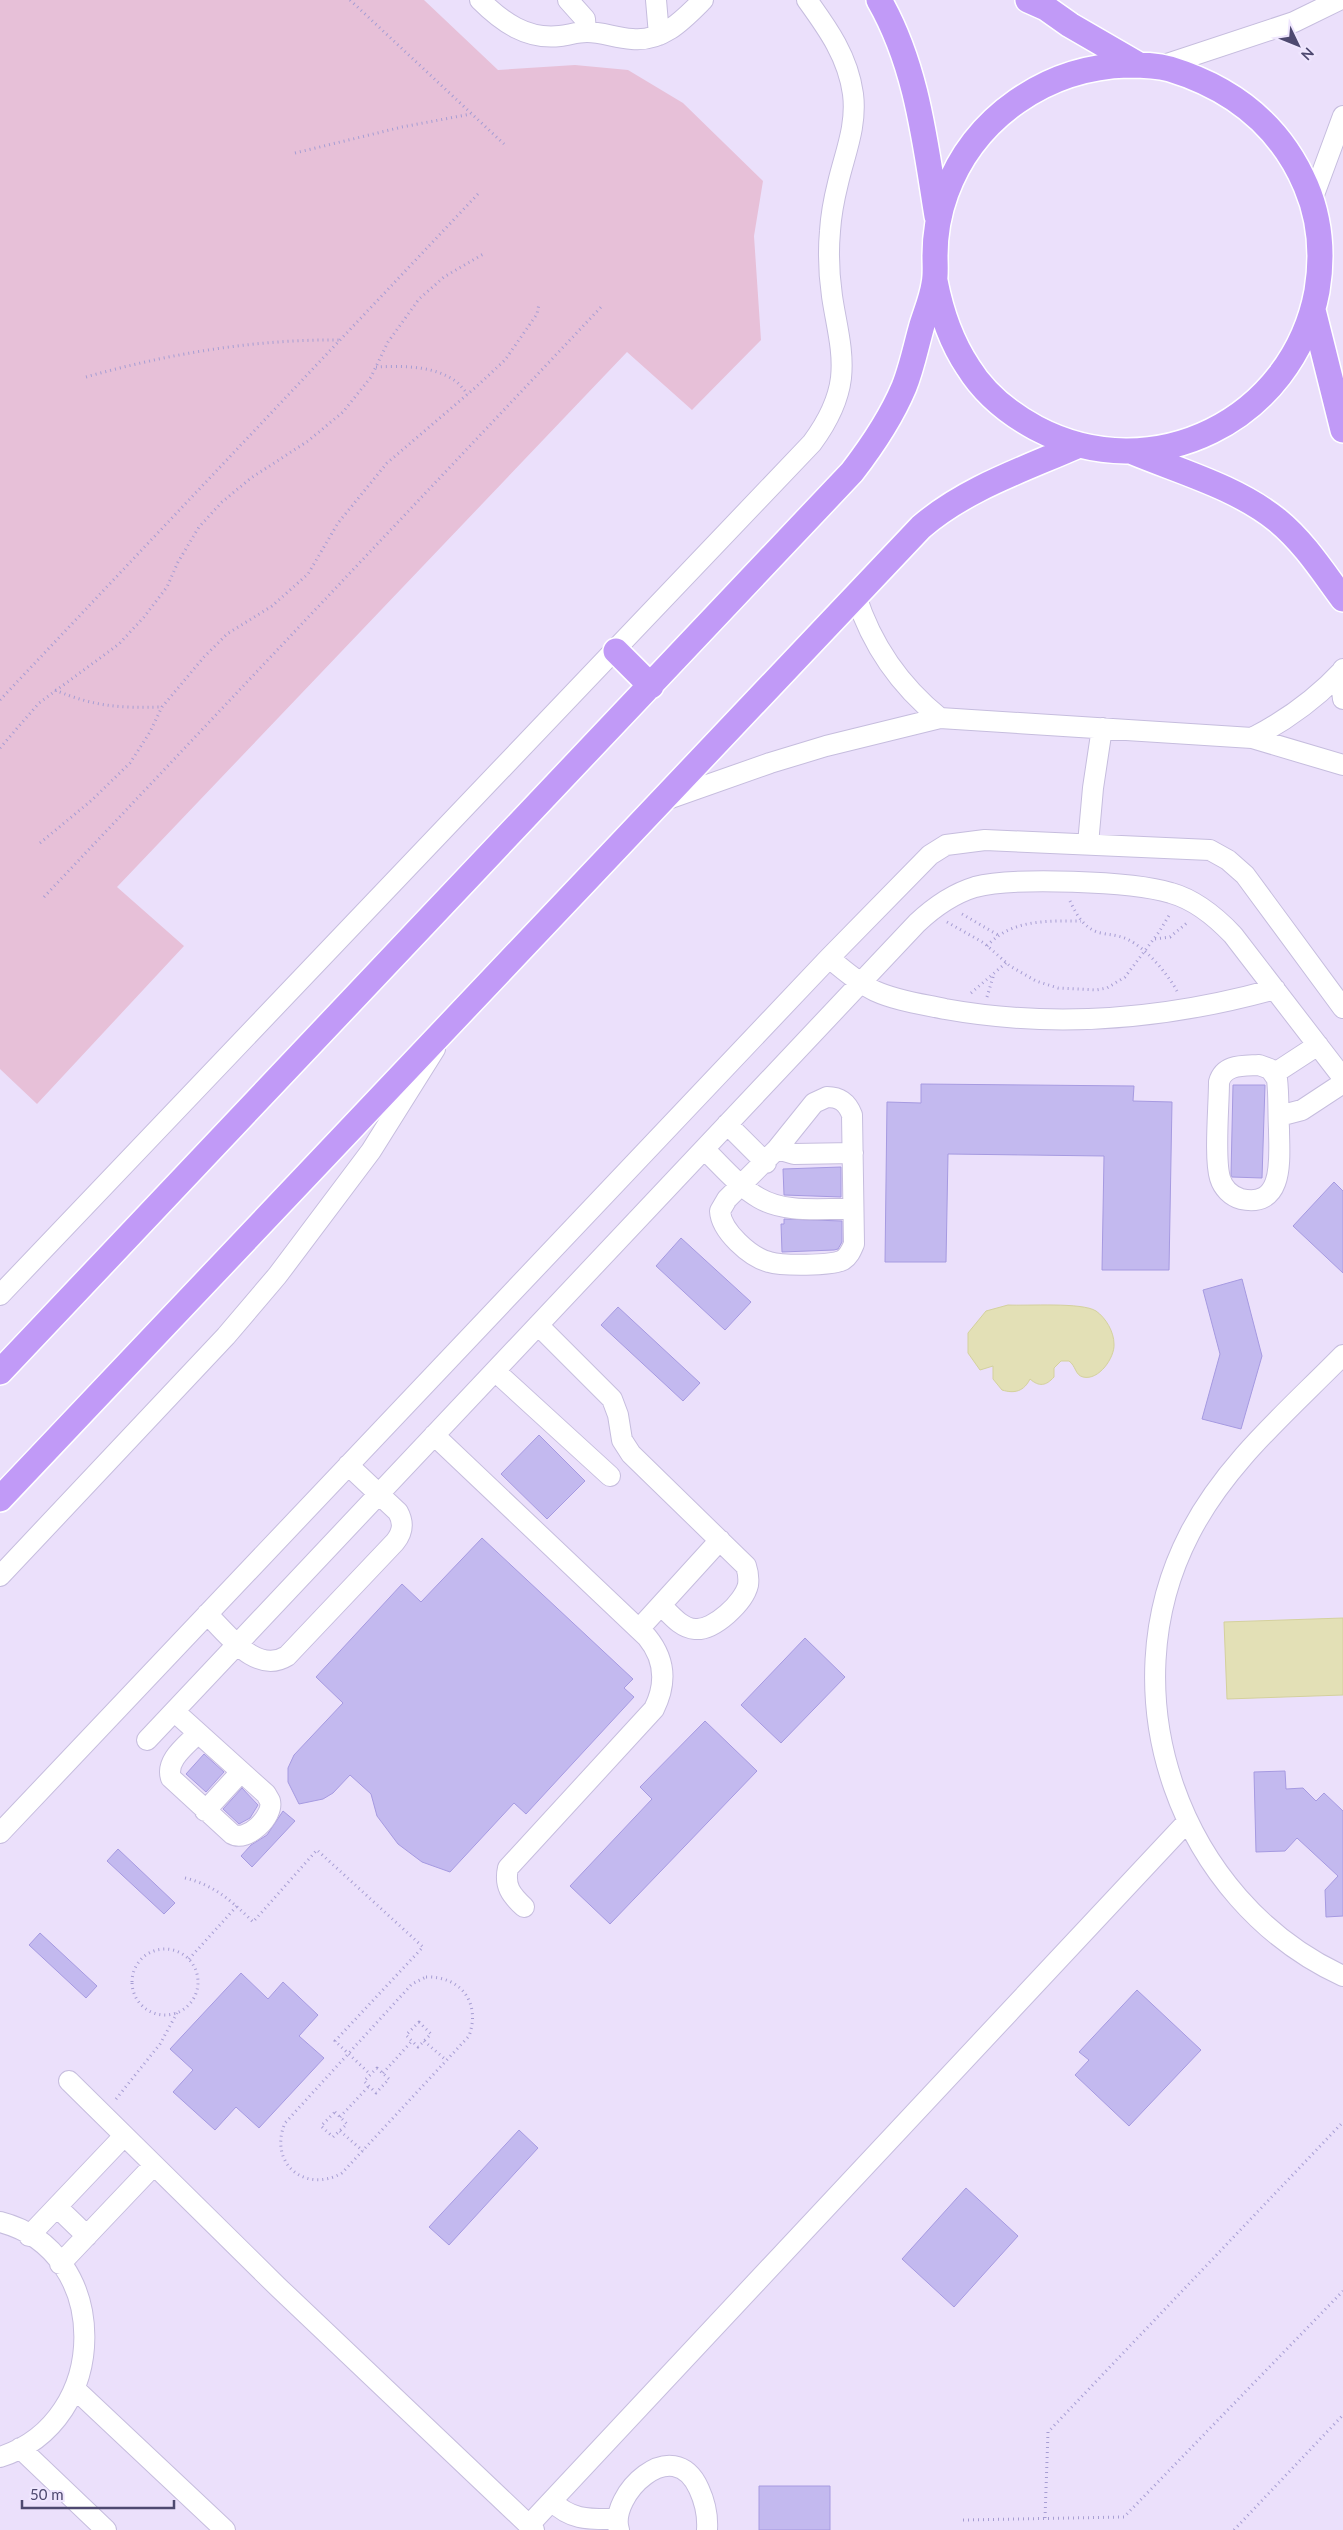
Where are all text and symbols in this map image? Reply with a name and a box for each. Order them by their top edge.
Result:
north arrow [1273,20,1323,70]
text: N [1298,44,1318,64]
scale bar [22,2478,175,2510]
text: 50 m [30,2485,64,2503]

